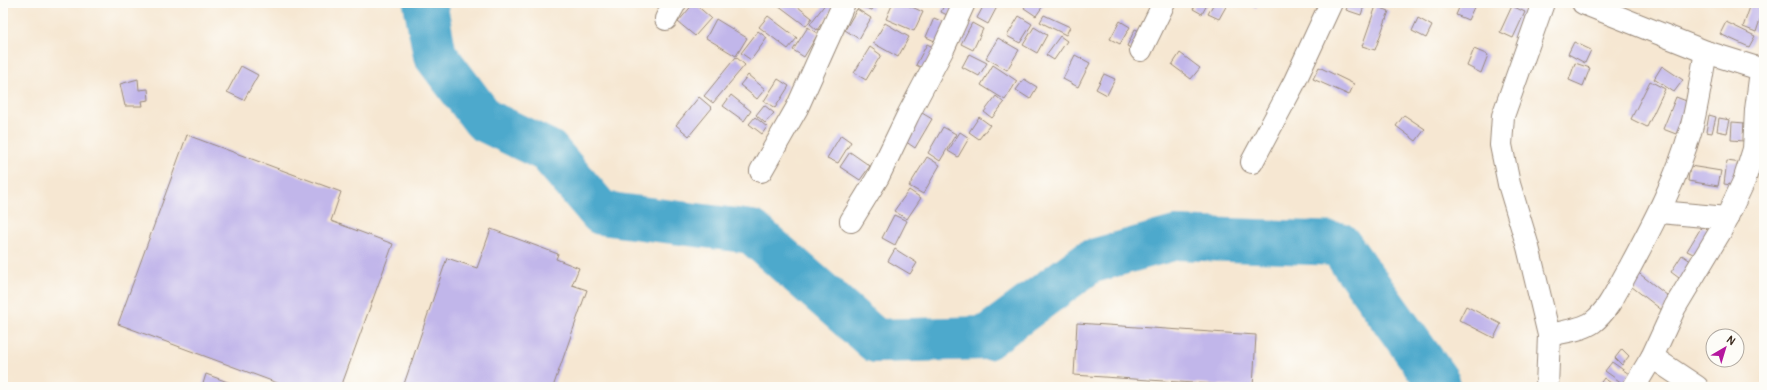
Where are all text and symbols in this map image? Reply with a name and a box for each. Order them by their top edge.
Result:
north arrow [1705,328,1745,368]
text: N [1724,333,1738,348]

